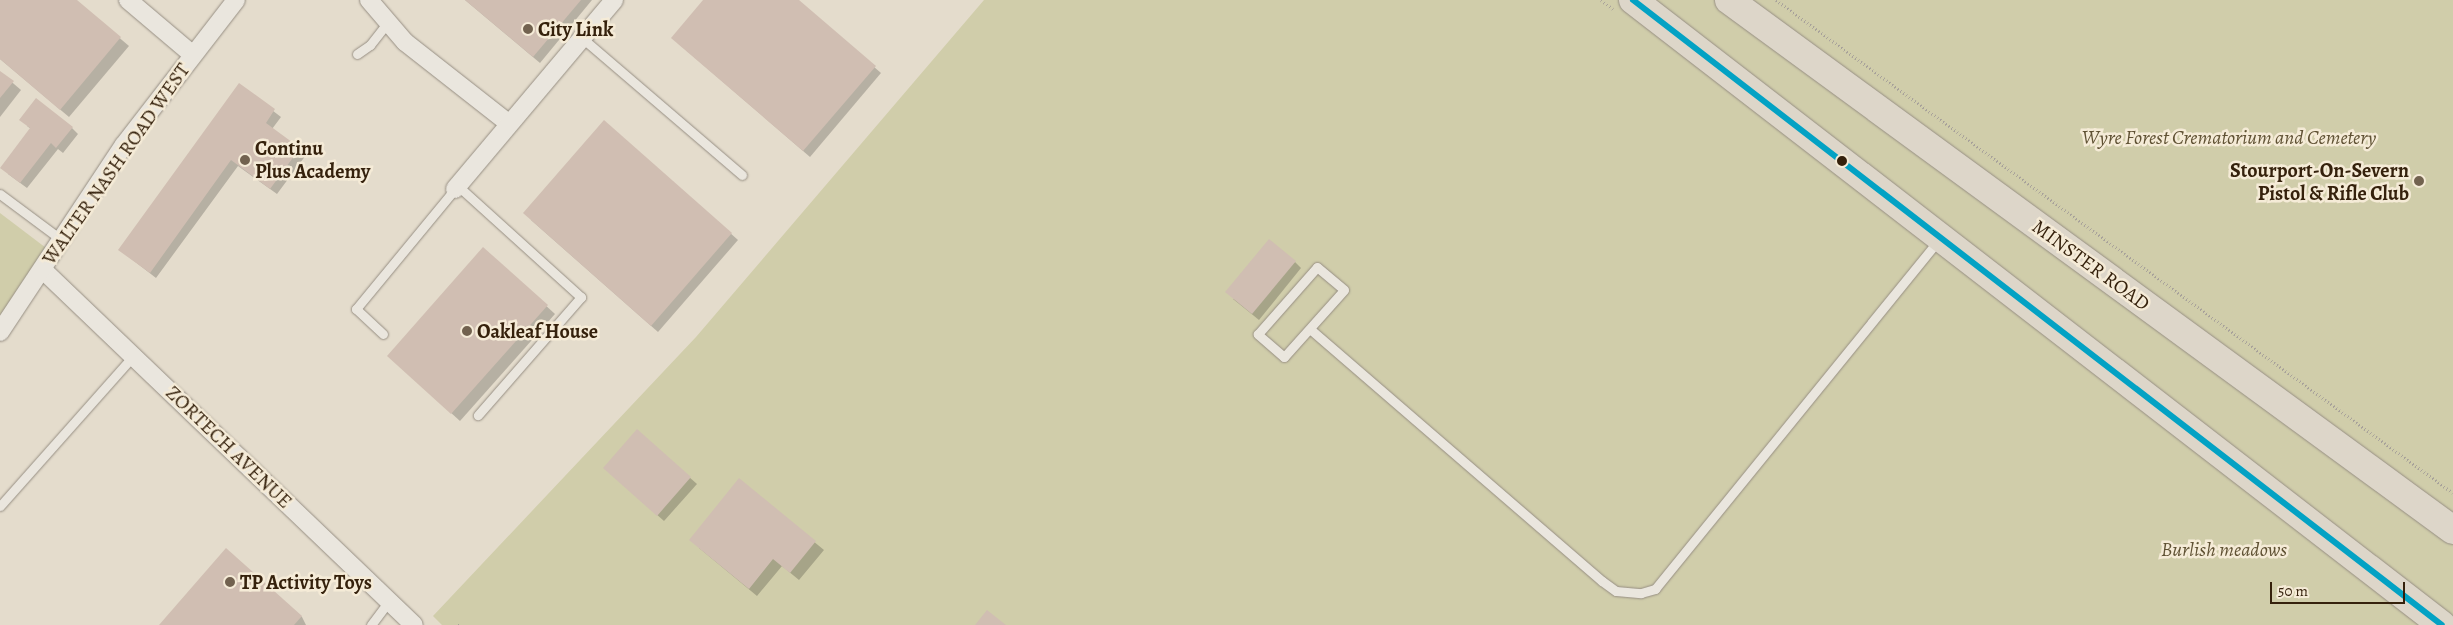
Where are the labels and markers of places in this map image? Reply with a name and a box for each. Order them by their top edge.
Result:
place label: City Link [538,17,613,41]
marker: City Link [522,23,534,35]
place label: Continu Plus Academy [255,136,370,183]
marker: Continu Plus Academy [239,154,251,166]
unlabelled marker [1837,156,1847,166]
place label: Stourport-On-Severn Pistol & Rifle Club [2230,158,2409,205]
marker: Stourport-On-Severn Pistol & Rifle Club [2413,175,2425,187]
place label: Oakleaf House [477,319,598,343]
marker: Oakleaf House [461,325,473,337]
place label: TP Activity Toys [240,570,372,594]
marker: TP Activity Toys [224,576,236,588]

